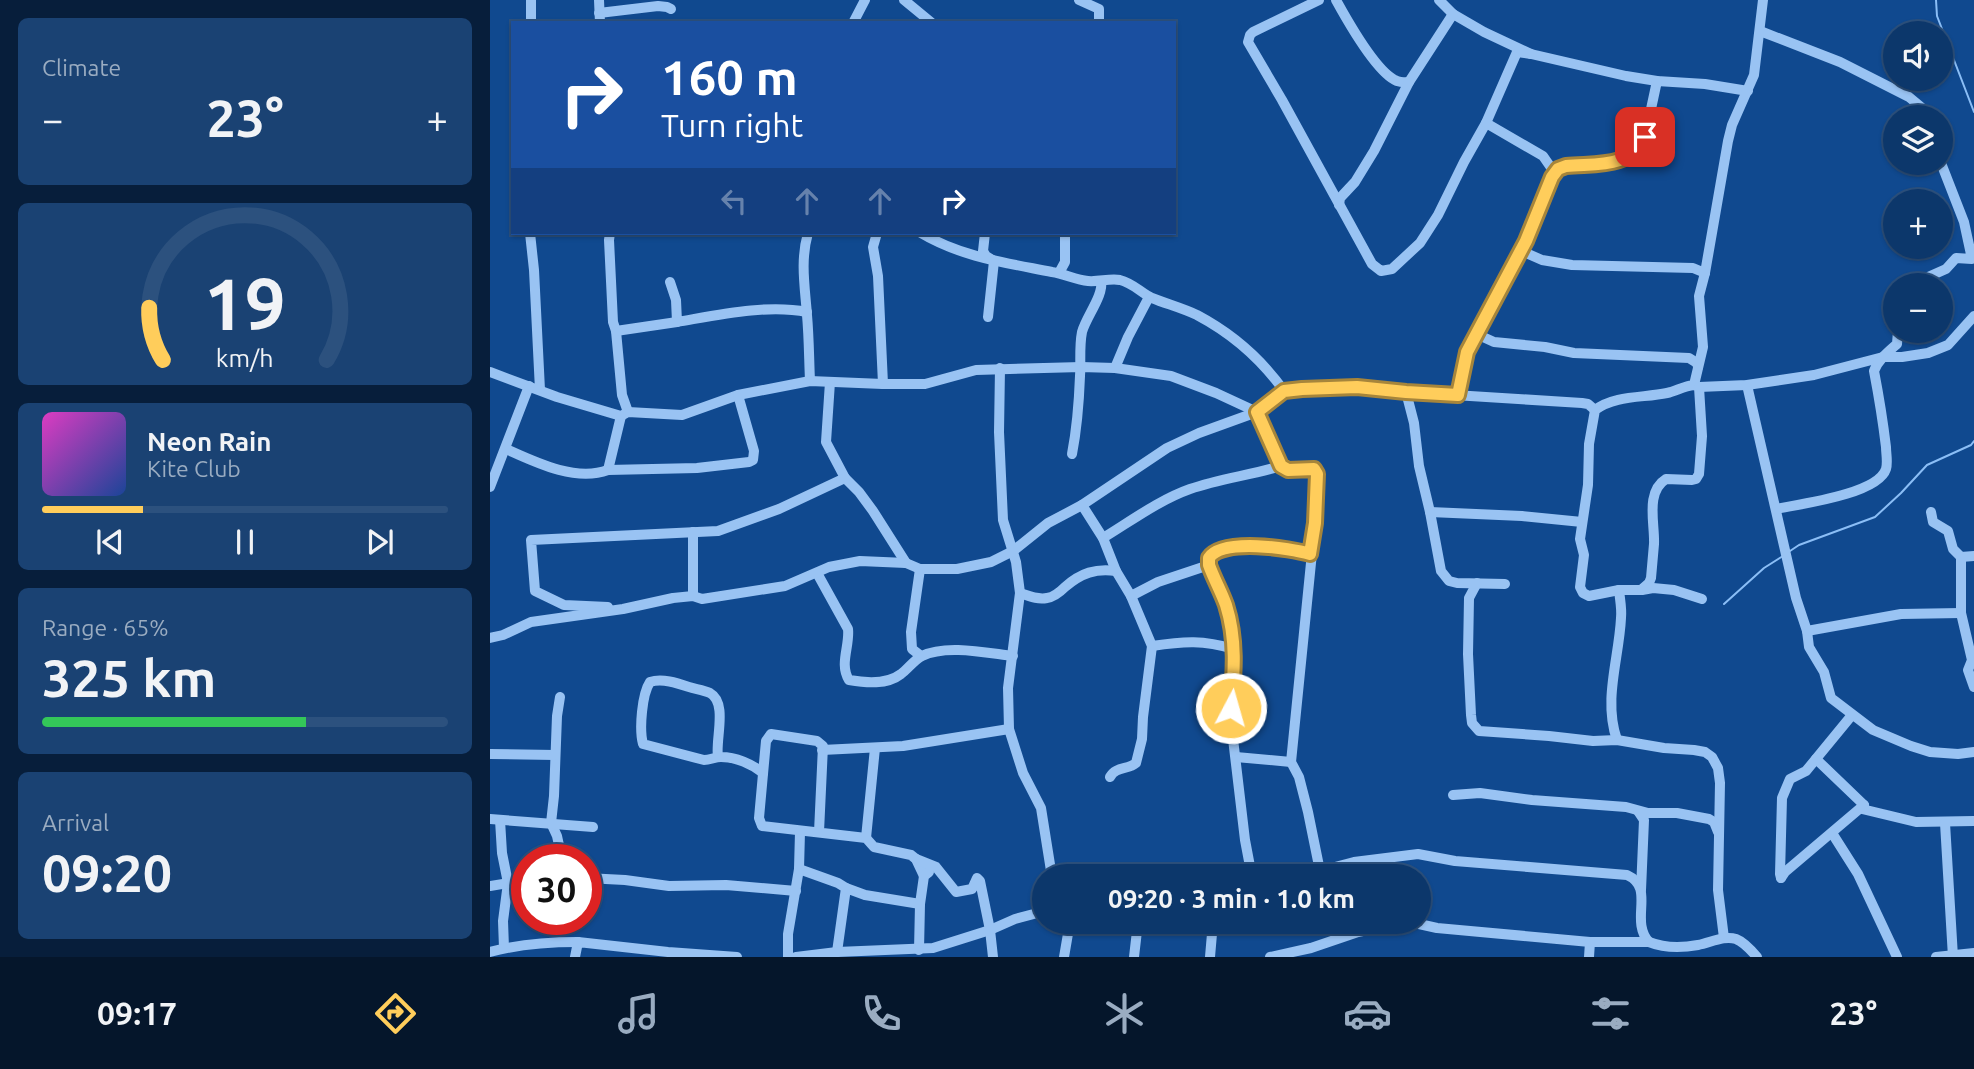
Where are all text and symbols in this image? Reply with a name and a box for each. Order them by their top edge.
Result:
map controls [1883,21,1953,343]
button: sound [1883,21,1953,91]
icon: right [546,49,637,140]
text: 160 m [661,49,798,104]
text: Climate [42,55,121,80]
text: 23° [206,89,284,147]
text: − [42,98,63,140]
text: + [427,98,448,140]
button: layers [1883,105,1953,175]
text: Turn right [661,107,803,143]
pin [1615,107,1675,167]
icon: arrive [1626,118,1664,156]
icon: left [715,182,753,220]
icon: ahead [788,182,826,220]
icon: ahead [861,182,899,220]
icon: right [934,182,972,220]
button: + [1883,189,1953,259]
text: 19 [204,262,286,344]
button: − [1883,273,1953,343]
text: km/h [216,344,274,372]
text: Neon Rain [147,427,272,456]
text: Kite Club [147,456,241,481]
icon: previous [91,523,129,561]
icon: pause [226,523,264,561]
icon: next [361,523,399,561]
text: Range · 65% [42,615,169,640]
text: 325 km [42,649,216,707]
position arrow [1194,671,1268,745]
text: Arrival [42,810,109,835]
text: 09:20 [42,844,172,902]
speed limit sign: 30 [511,844,602,935]
text: 09:20 · 3 min · 1.0 km [1108,884,1355,913]
icon: directions [371,989,420,1038]
icon: music [614,989,663,1038]
icon: phone [857,989,906,1038]
icon: climate [1100,989,1149,1038]
icon: car [1343,989,1392,1038]
icon: filters [1586,989,1635,1038]
text: 09:17 [97,995,177,1031]
text: 23° [1830,995,1877,1031]

